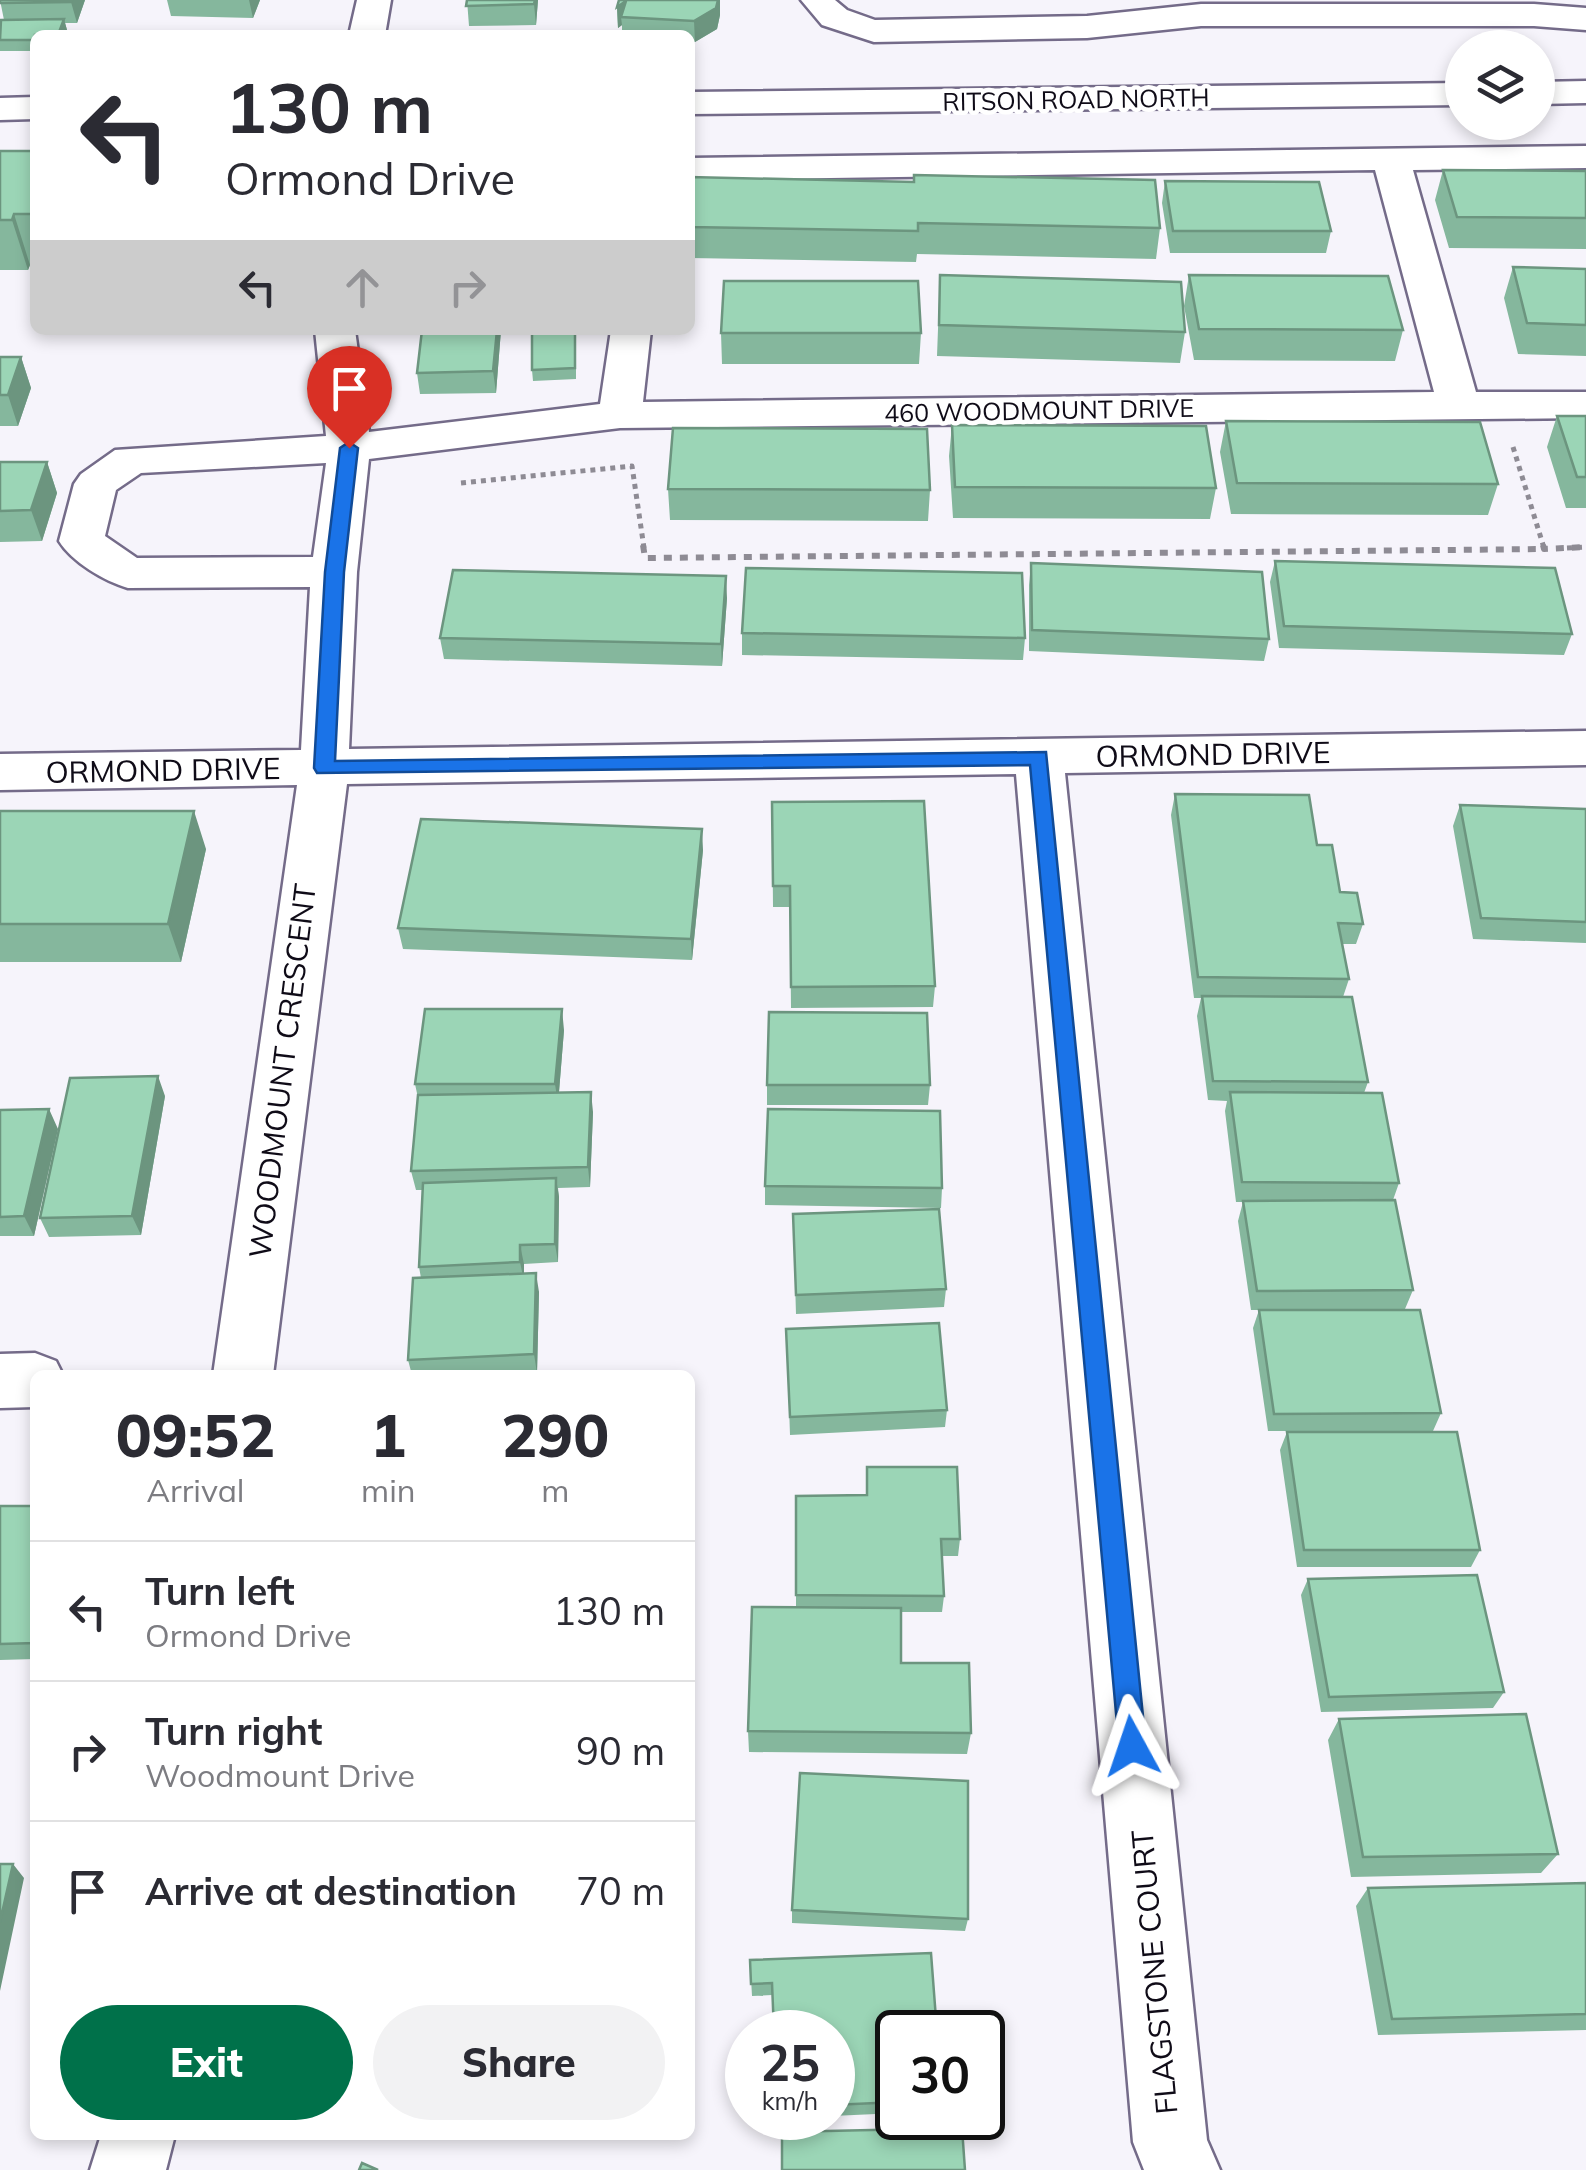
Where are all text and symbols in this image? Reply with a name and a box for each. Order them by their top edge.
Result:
map controls [1445,30,1555,140]
button: layers [1445,30,1555,140]
text: 130 m [225,63,433,151]
icon: left [60,70,190,200]
street label: RITSON ROAD NORTH [942,81,1210,117]
text: Ormond Drive [225,150,515,206]
icon: left [230,260,285,315]
icon: ahead [335,260,390,315]
icon: right [440,260,495,315]
pin [307,346,392,449]
icon: arrive [322,361,377,416]
street label: 460 WOODMOUNT DRIVE [884,392,1194,428]
street label: ORMOND DRIVE [1095,733,1331,775]
street label: ORMOND DRIVE [45,749,281,791]
street label: WOODMOUNT CRESCENT [240,882,324,1260]
text: 09:52 [116,1397,275,1472]
text: 1 [370,1397,406,1472]
text: 290 [501,1397,609,1472]
text: Arrival [147,1470,244,1510]
text: min [361,1470,416,1510]
text: m [541,1470,569,1510]
text: Turn left [145,1567,295,1615]
icon: left [60,1584,115,1639]
text: 130 m [553,1587,665,1635]
text: Ormond Drive [145,1615,351,1655]
position arrow [1080,1694,1184,1798]
text: Turn right [145,1707,322,1755]
icon: right [60,1724,115,1779]
text: 90 m [576,1727,665,1775]
text: Woodmount Drive [145,1755,415,1795]
street label: FLAGSTONE COURT [1123,1828,1185,2116]
icon: arrive [60,1864,115,1919]
text: Arrive at destination [145,1867,517,1915]
text: 70 m [576,1867,665,1915]
button: Exit [60,2005,353,2120]
button: Share [373,2005,665,2120]
speed limit sign: 30 [875,2010,1005,2140]
text: 25 [760,2031,820,2094]
text: km/h [762,2085,818,2116]

